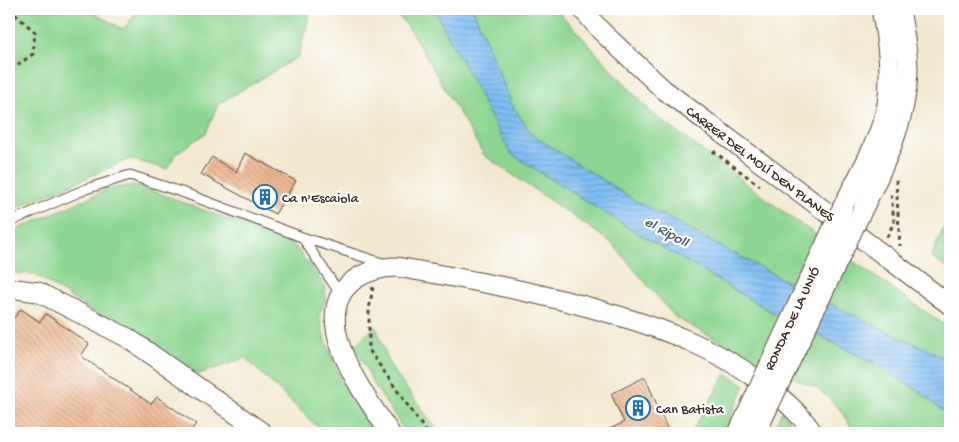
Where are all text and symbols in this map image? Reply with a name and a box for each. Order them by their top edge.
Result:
street label: CARRER DEL MOLÍ DEN PLANES [682,103,838,227]
building icon: Ca n'Escaiola [252,184,278,210]
place label: Ca n'Escaiola [282,191,360,208]
water label: el Ripoll [641,213,693,253]
street label: RONDA DE LA UNIÓ [762,264,825,374]
building icon: Can Batista [625,395,651,421]
place label: Can Batista [656,402,725,419]

